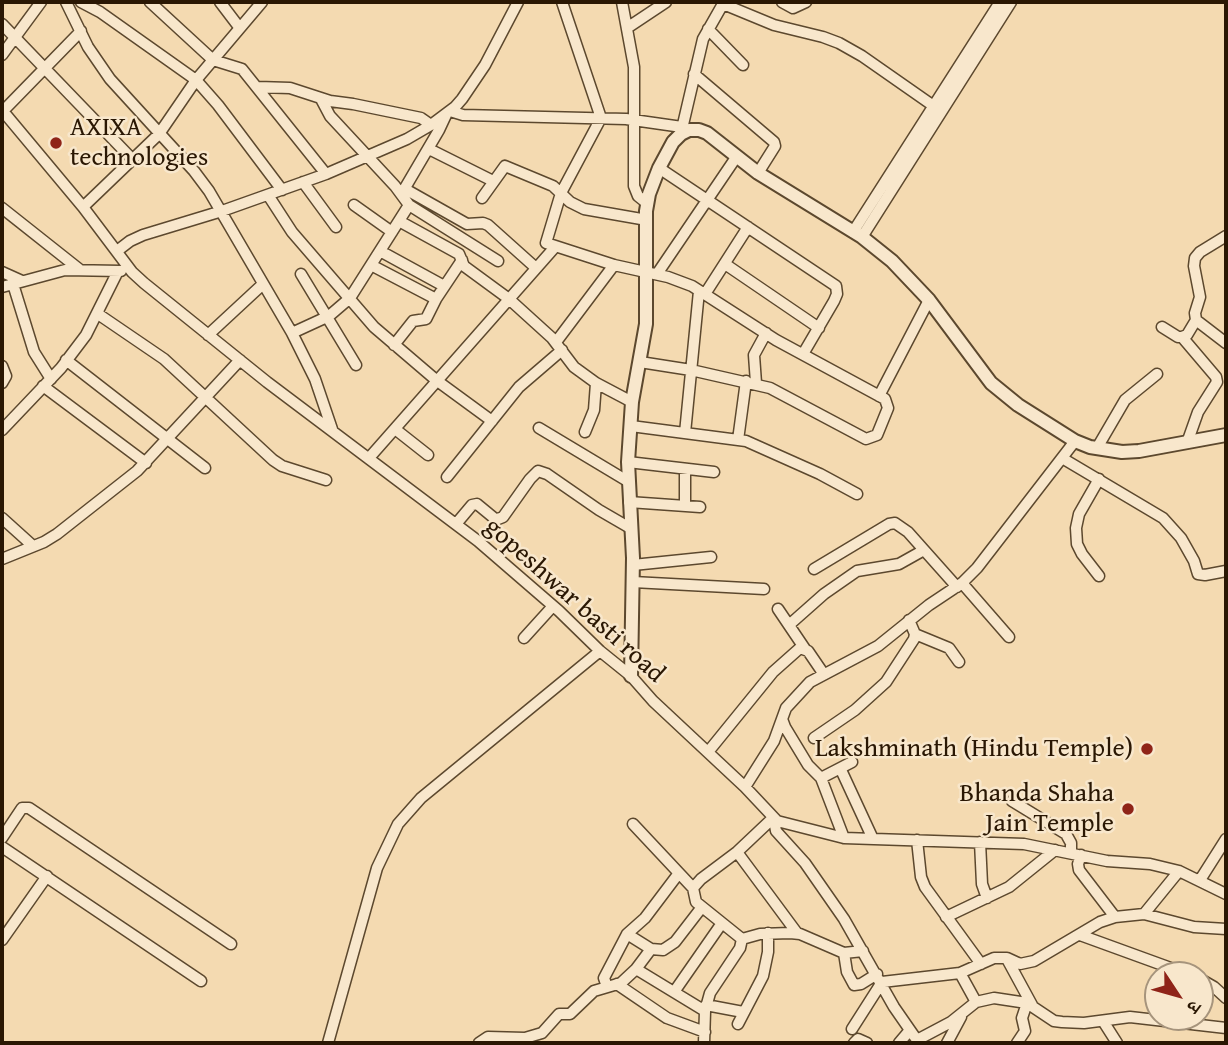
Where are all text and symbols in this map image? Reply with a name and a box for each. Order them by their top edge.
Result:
place label: AXIXA technologies [70,112,208,174]
marker: AXIXA technologies [48,135,64,151]
street label: gopeshwar basti road [477,512,671,690]
place label: Lakshminath (Hindu Temple) [815,733,1133,765]
marker: Lakshminath (Hindu Temple) [1139,741,1155,757]
place label: Bhanda Shaha Jain Temple [959,778,1114,840]
marker: Bhanda Shaha Jain Temple [1120,801,1136,817]
north arrow [1144,961,1214,1031]
text: उ [1180,995,1209,1019]

